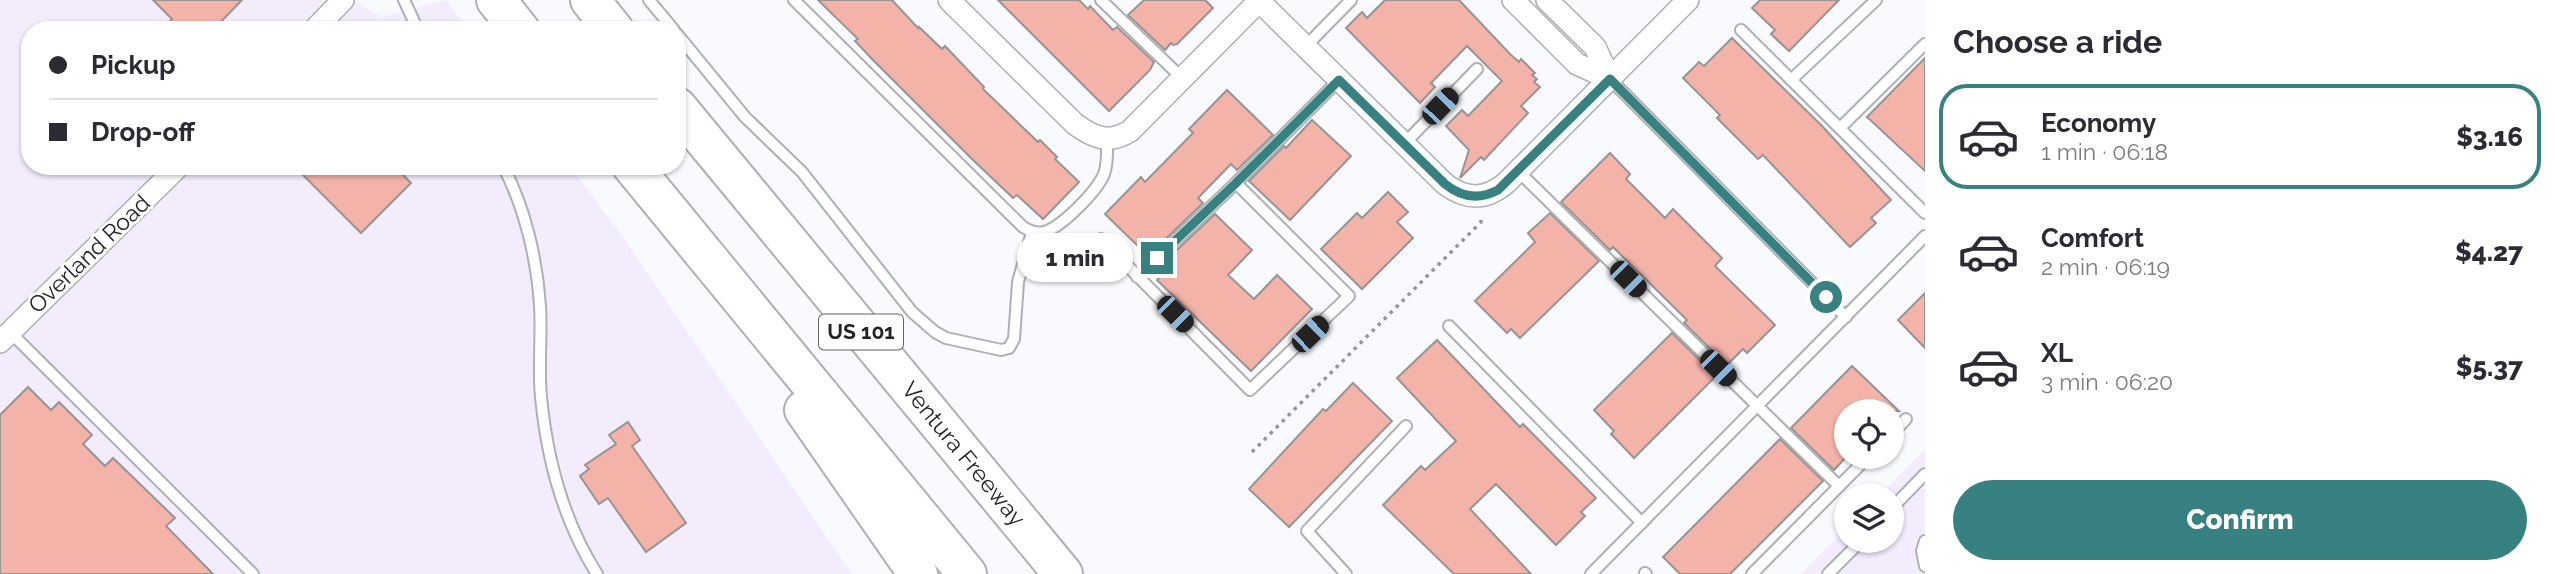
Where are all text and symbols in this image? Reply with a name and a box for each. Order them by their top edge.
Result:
text: Choose a ride [1953,23,2162,60]
text: Pickup [91,50,176,80]
car [1418,84,1463,128]
icon: car [1957,105,2020,168]
text: Economy [2041,108,2156,138]
text: Drop-off [91,117,195,147]
text: $3.16 [2456,122,2523,152]
text: 1 min · 06:18 [2041,138,2168,165]
street label: Overland Road [22,189,155,318]
icon: car [1957,220,2020,283]
text: Comfort [2041,223,2144,253]
callout: 1 min [1017,233,1132,282]
text: $4.27 [2455,237,2523,267]
route end [1141,242,1173,274]
text: 1 min [1045,244,1105,271]
text: 2 min · 06:19 [2041,253,2170,280]
car [1606,257,1651,301]
route start [1810,281,1842,313]
car [1153,292,1198,336]
car [1288,312,1333,356]
road number: US 101 [819,314,903,350]
icon: car [1957,335,2020,398]
text: XL [2041,338,2073,368]
car [1696,346,1741,390]
text: $5.37 [2456,352,2523,382]
text: 3 min · 06:20 [2041,368,2173,395]
street label: Ventura Freeway [897,376,1031,531]
map controls [1834,399,1904,553]
button: locate [1834,399,1904,469]
button: Confirm [1953,480,2527,560]
button: layers [1834,483,1904,553]

